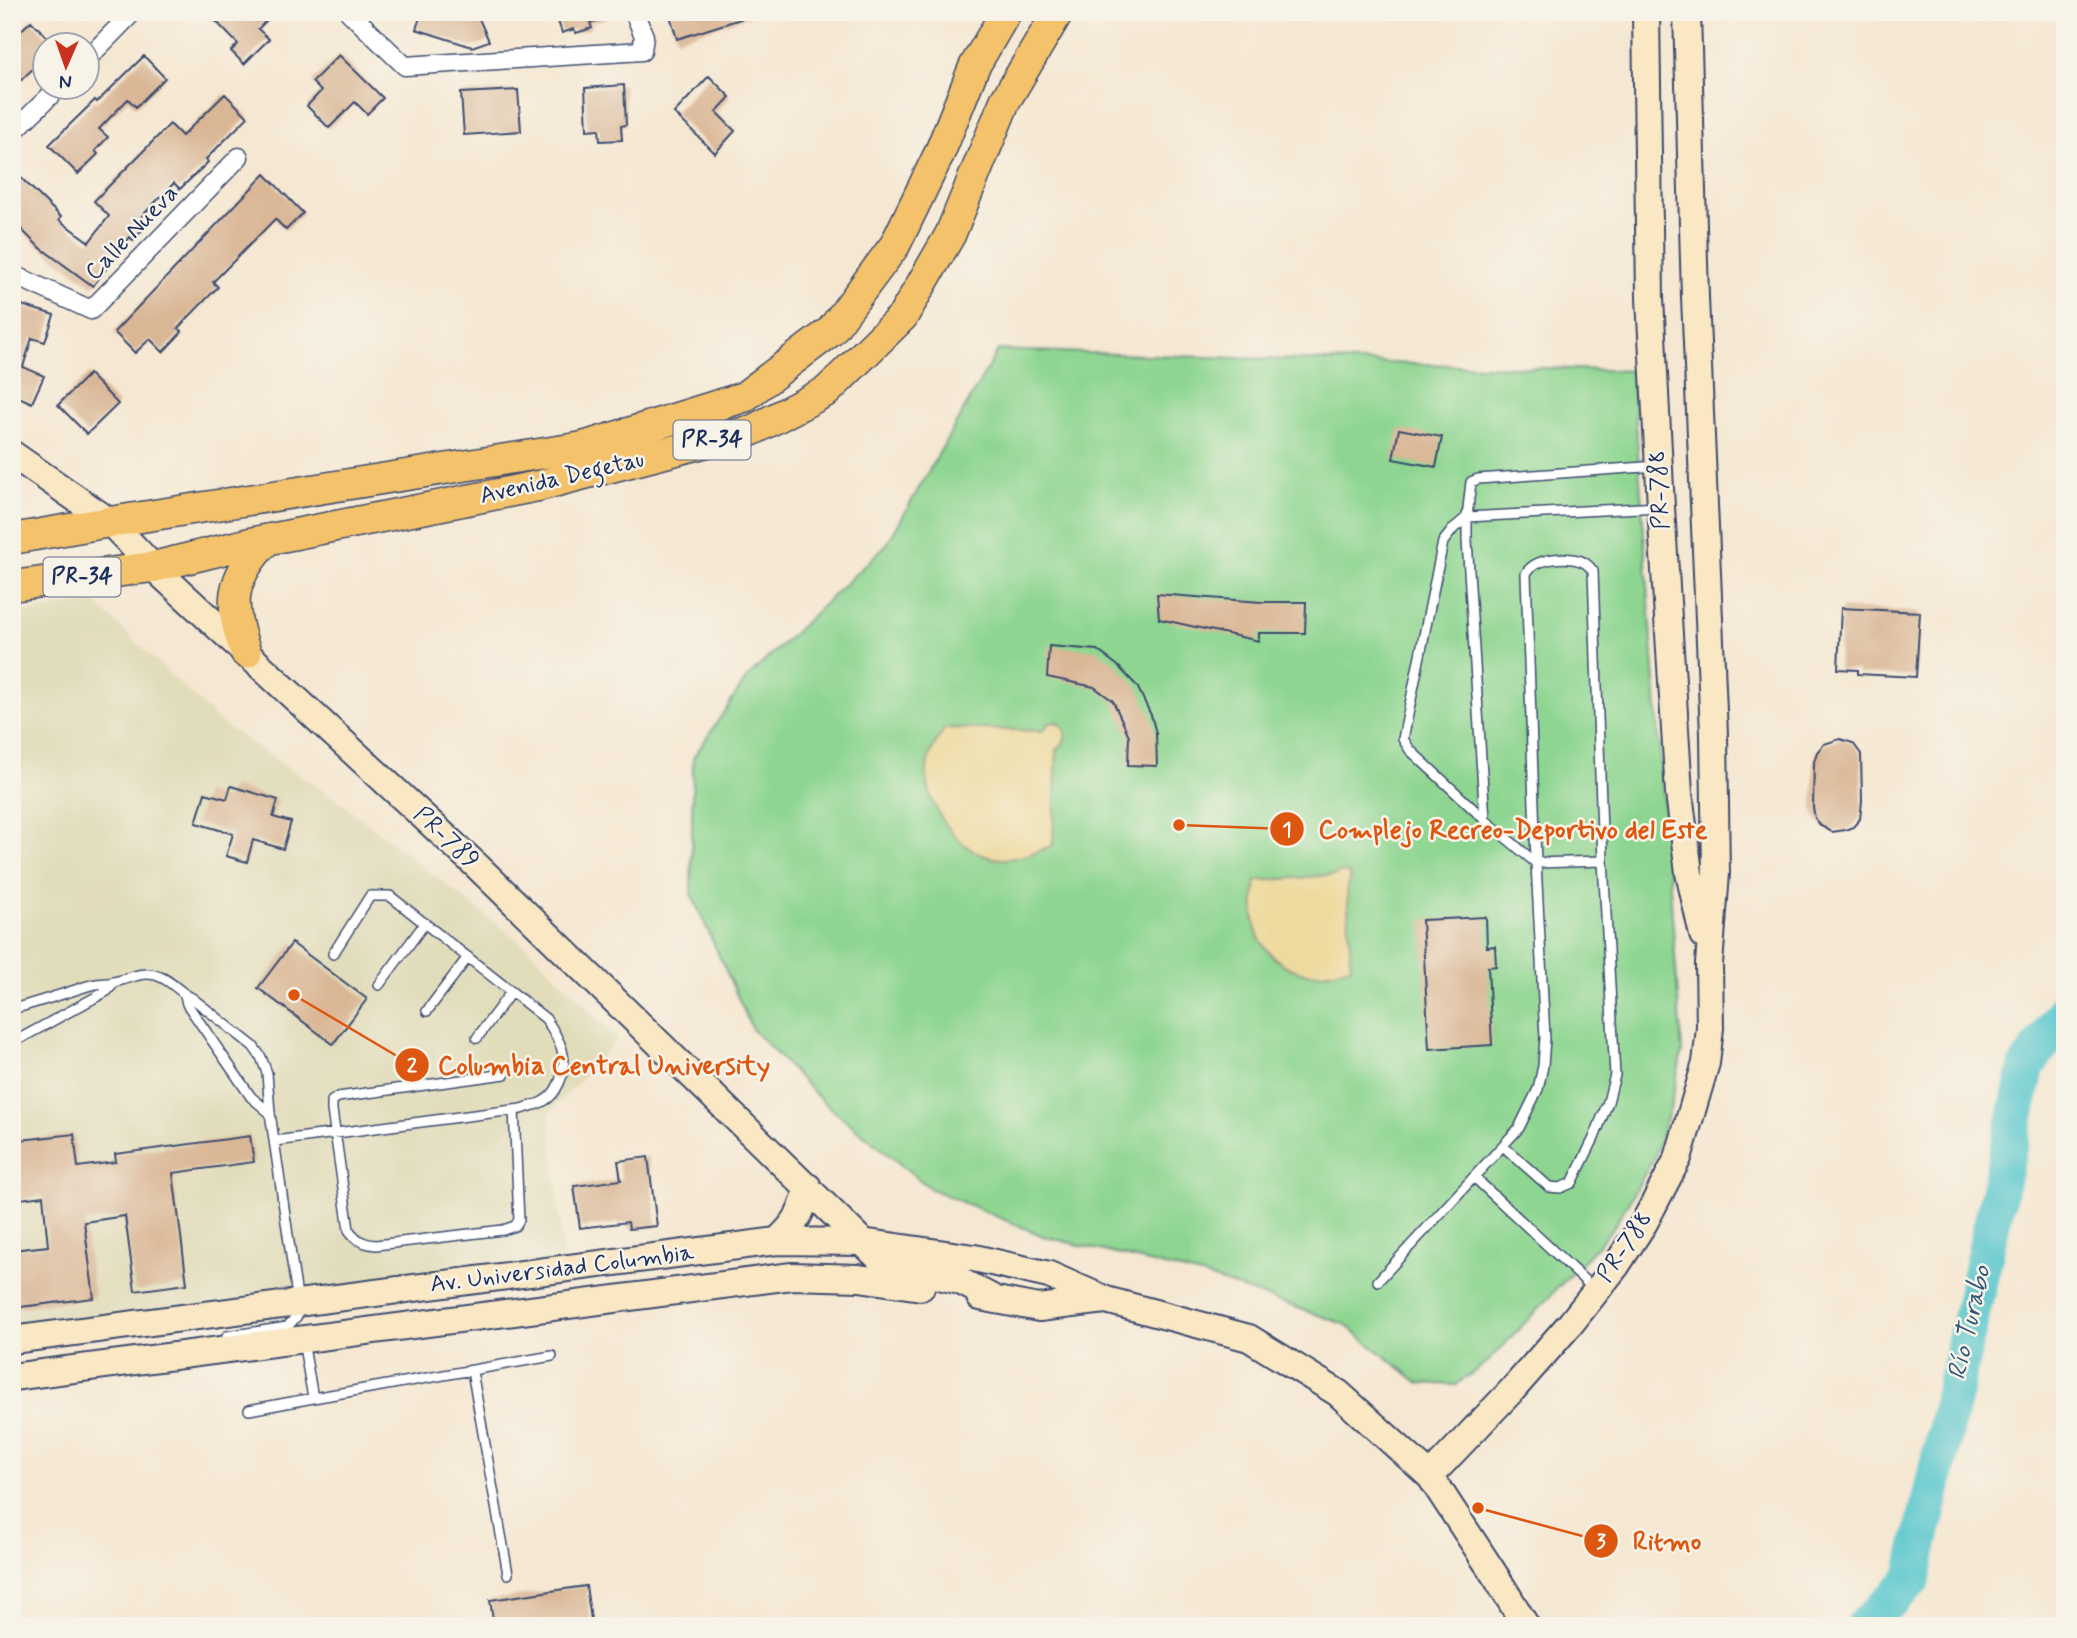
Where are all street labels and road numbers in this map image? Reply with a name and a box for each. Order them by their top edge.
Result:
street label: Calle Nueva [79,179,185,287]
road number: PR-34 [674,420,750,460]
street label: Avenida Degetau [477,444,648,515]
street label: PR-788 [1642,450,1678,530]
road number: PR-34 [43,558,120,596]
street label: PR-789 [407,800,485,876]
street label: PR-788 [1590,1205,1660,1289]
street label: Av. Universidad Columbia [428,1237,696,1301]

